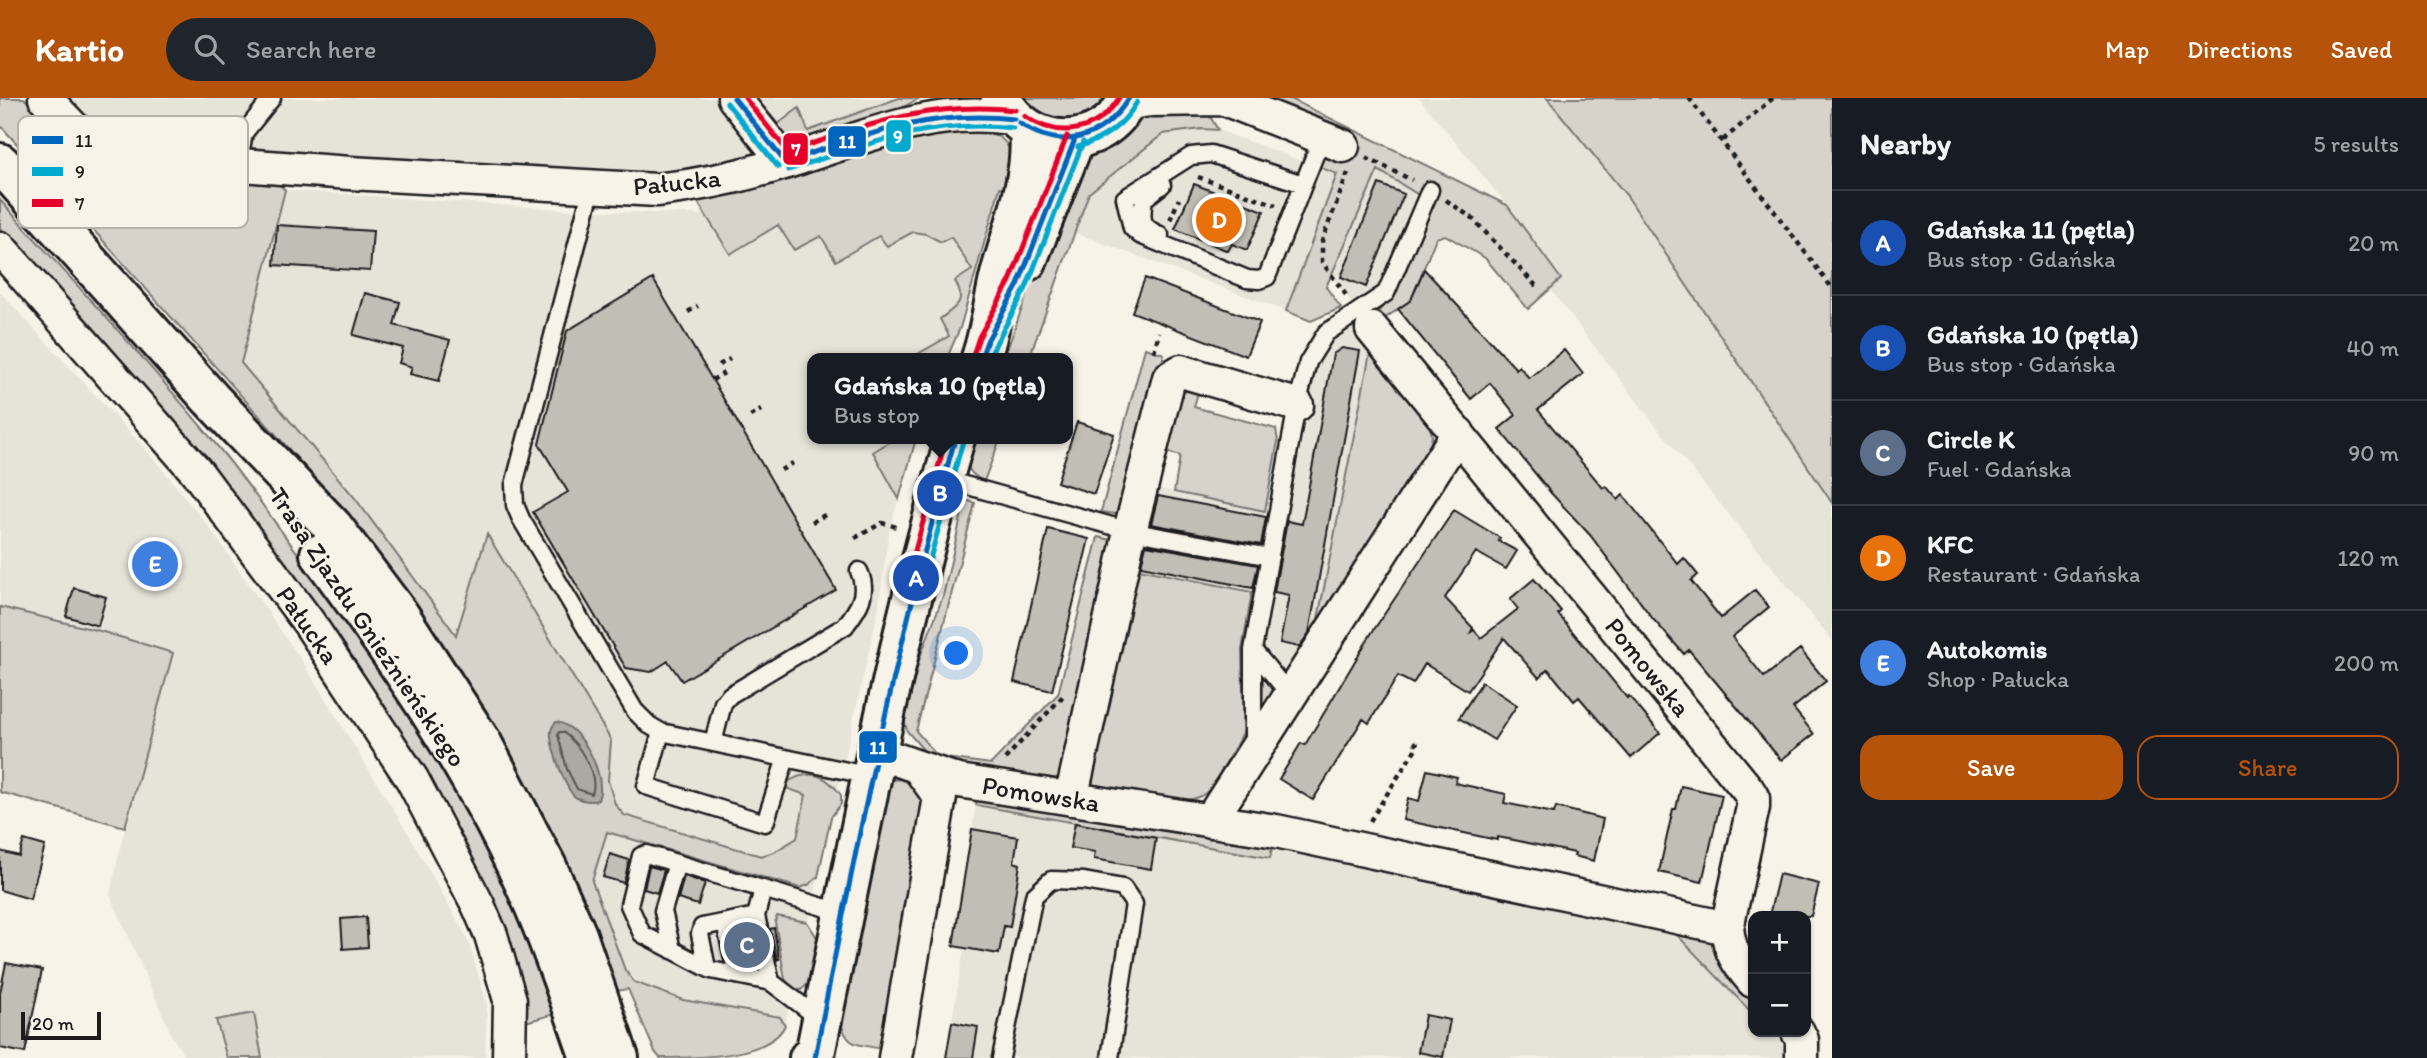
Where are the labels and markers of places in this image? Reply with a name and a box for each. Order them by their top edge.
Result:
pin: D [1196,194,1242,246]
pin: B [917,467,963,519]
pin: E [132,538,178,590]
pin: A [893,552,939,604]
pin: C [724,919,770,971]

